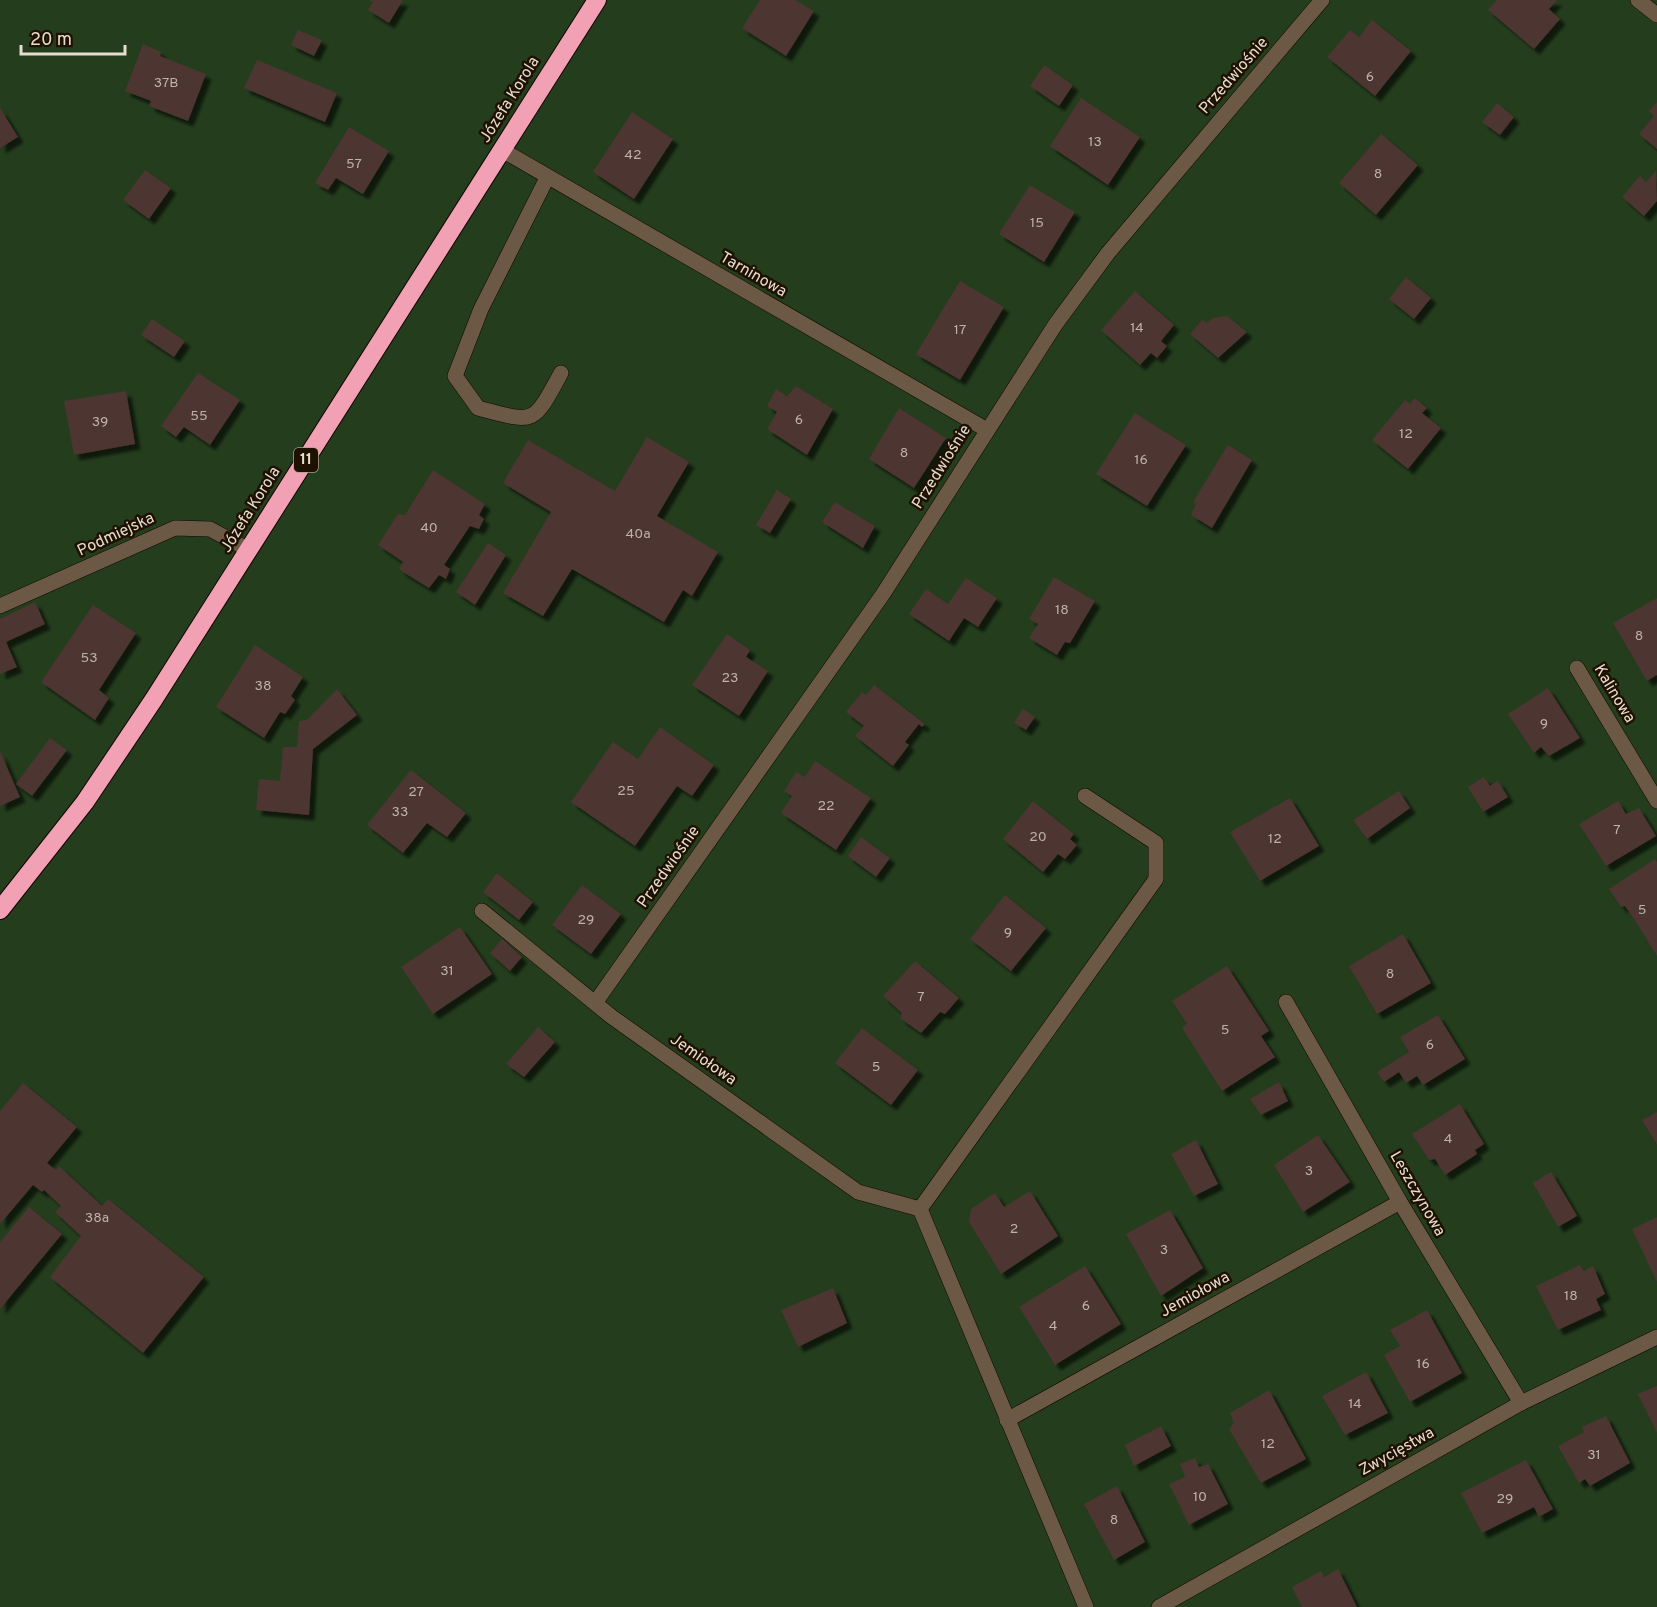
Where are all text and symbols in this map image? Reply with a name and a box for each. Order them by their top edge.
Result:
scale bar [21,18,124,56]
text: 20 m [30,29,72,52]
street label: Przedwiośnie [1195,33,1273,119]
street label: Józefa Korola [476,53,544,147]
house number: 6 [1366,69,1374,86]
house number: 37B [154,75,178,92]
house number: 13 [1088,134,1102,151]
house number: 42 [624,147,642,164]
house number: 57 [346,156,362,173]
house number: 8 [1374,166,1382,183]
house number: 15 [1030,215,1044,232]
street label: Tarninowa [716,248,790,302]
house number: 14 [1130,320,1144,337]
house number: 17 [954,322,966,339]
house number: 55 [190,408,208,425]
house number: 6 [795,412,803,429]
house number: 39 [92,414,108,431]
street label: Przedwiośnie [908,421,976,513]
house number: 12 [1399,426,1413,443]
house number: 8 [900,445,908,462]
road number: 11 [294,448,318,472]
house number: 16 [1134,452,1148,469]
street label: Józefa Korola [217,463,285,557]
street label: Podmiejska [74,508,158,562]
house number: 40 [420,520,438,537]
house number: 40a [625,526,651,543]
house number: 18 [1055,602,1069,619]
house number: 8 [1635,628,1643,645]
house number: 53 [80,650,98,667]
street label: Kalinowa [1589,661,1639,727]
house number: 23 [722,670,739,687]
house number: 38 [255,678,271,695]
house number: 9 [1540,716,1548,733]
house number: 25 [617,783,635,800]
house number: 27 [408,784,424,801]
house number: 22 [817,798,835,815]
house number: 33 [392,804,408,821]
street label: Przedwiośnie [633,822,705,912]
house number: 7 [1613,822,1621,839]
house number: 20 [1029,829,1047,846]
house number: 12 [1268,831,1282,848]
house number: 5 [1638,902,1646,919]
house number: 29 [578,912,594,929]
house number: 9 [1004,925,1012,942]
house number: 31 [440,963,454,980]
house number: 8 [1386,966,1394,983]
house number: 7 [917,989,925,1006]
house number: 5 [1221,1022,1229,1039]
street label: Jemiołowa [666,1030,740,1090]
house number: 6 [1426,1037,1434,1054]
house number: 5 [872,1059,880,1076]
house number: 4 [1444,1131,1452,1148]
street label: Leszczynowa [1385,1148,1449,1240]
house number: 3 [1305,1163,1313,1180]
house number: 38a [85,1210,109,1227]
house number: 2 [1010,1221,1018,1238]
house number: 3 [1160,1242,1168,1259]
street label: Jemiołowa [1157,1268,1233,1322]
house number: 18 [1564,1288,1578,1305]
house number: 6 [1082,1298,1090,1315]
house number: 4 [1049,1318,1057,1335]
house number: 16 [1416,1356,1430,1373]
house number: 14 [1348,1396,1362,1413]
street label: Zwycięstwa [1356,1423,1438,1481]
house number: 12 [1261,1436,1275,1453]
house number: 31 [1587,1447,1601,1464]
house number: 10 [1193,1489,1207,1506]
house number: 29 [1497,1491,1513,1508]
house number: 8 [1110,1512,1118,1529]

